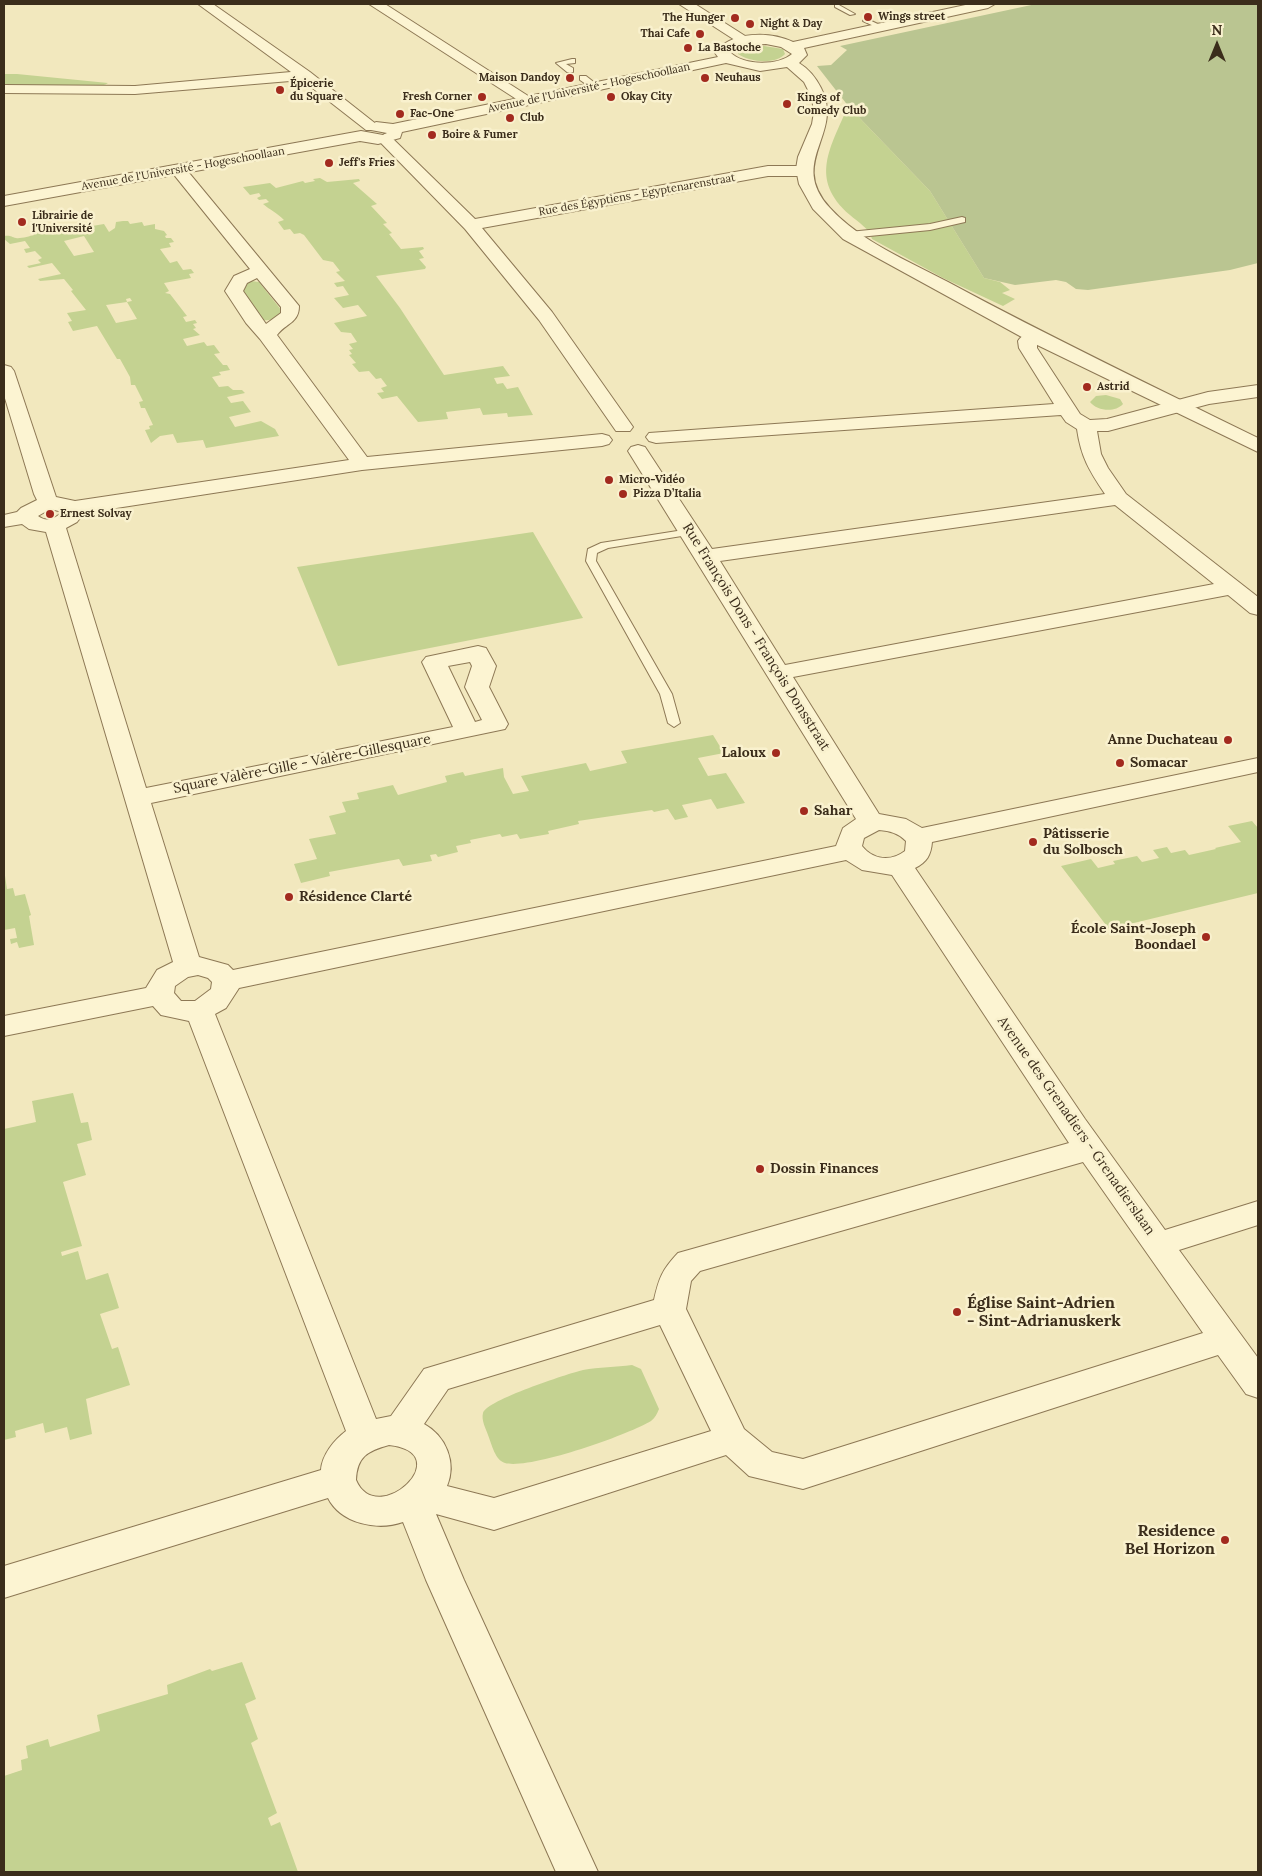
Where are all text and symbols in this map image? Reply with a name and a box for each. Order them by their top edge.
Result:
place label: Wings street [878,10,945,24]
place label: The Hunger [663,11,725,25]
marker: Wings street [862,11,874,23]
marker: The Hunger [729,12,741,24]
place label: Night & Day [760,17,822,31]
marker: Night & Day [744,18,756,30]
north arrow [1192,20,1242,70]
text: N [1212,21,1222,39]
place label: Thai Cafe [641,27,690,41]
marker: Thai Cafe [694,28,706,40]
place label: La Bastoche [698,41,761,55]
marker: La Bastoche [682,42,694,54]
street label: Avenue de l'Université - Hogeschoollaan [487,60,691,116]
place label: Maison Dandoy [479,71,560,85]
place label: Neuhaus [715,71,761,85]
marker: Maison Dandoy [564,72,576,84]
marker: Neuhaus [699,72,711,84]
place label: Épicerie du Square [290,77,343,103]
marker: Épicerie du Square [274,84,286,96]
place label: Fresh Corner [402,90,472,104]
place label: Okay City [621,90,672,104]
marker: Fresh Corner [476,91,488,103]
marker: Okay City [605,91,617,103]
place label: Kings of Comedy Club [797,91,866,117]
marker: Kings of Comedy Club [781,98,793,110]
place label: Fac-One [410,107,454,121]
marker: Fac-One [394,108,406,120]
place label: Club [520,111,544,125]
marker: Club [504,112,516,124]
place label: Boire & Fumer [442,128,518,142]
marker: Boire & Fumer [426,129,438,141]
street label: Avenue de l'Université - Hogeschoollaan [80,145,286,193]
place label: Jeff's Fries [339,156,395,170]
marker: Jeff's Fries [323,157,335,169]
street label: Rue des Égyptiens - Egyptenarenstraat [538,171,736,219]
place label: Librairie de l'Université [32,209,93,235]
marker: Librairie de l'Université [16,216,28,228]
place label: Astrid [1097,380,1130,394]
marker: Astrid [1081,381,1093,393]
place label: Micro-Vidéo [619,473,685,487]
marker: Micro-Vidéo [603,474,615,486]
place label: Pizza D’Italia [633,487,701,501]
marker: Pizza D’Italia [617,488,629,500]
place label: Ernest Solvay [60,507,131,521]
marker: Ernest Solvay [44,508,56,520]
street label: Rue François Dons - François Donsstraat [679,520,833,754]
street label: Square Valère-Gille - Valère-Gillesquare [172,731,432,797]
place label: Anne Duchateau [1108,732,1218,748]
marker: Anne Duchateau [1222,734,1234,746]
place label: Laloux [722,745,766,761]
marker: Laloux [770,747,782,759]
place label: Somacar [1130,755,1188,771]
marker: Somacar [1114,757,1126,769]
place label: Sahar [814,803,852,819]
marker: Sahar [798,805,810,817]
place label: Pâtisserie du Solbosch [1043,826,1123,859]
marker: Pâtisserie du Solbosch [1027,836,1039,848]
place label: Résidence Clarté [299,889,412,905]
marker: Résidence Clarté [283,891,295,903]
place label: École Saint-Joseph Boondael [1071,921,1196,954]
marker: École Saint-Joseph Boondael [1200,931,1212,943]
street label: Avenue des Grenadiers - Grenadierslaan [994,1013,1158,1239]
place label: Dossin Finances [770,1161,879,1177]
marker: Dossin Finances [754,1163,766,1175]
place label: Église Saint-Adrien - Sint-Adrianuskerk [967,1293,1121,1331]
marker: Église Saint-Adrien - Sint-Adrianuskerk [951,1306,963,1318]
place label: Residence Bel Horizon [1125,1521,1215,1559]
marker: Residence Bel Horizon [1219,1534,1231,1546]

